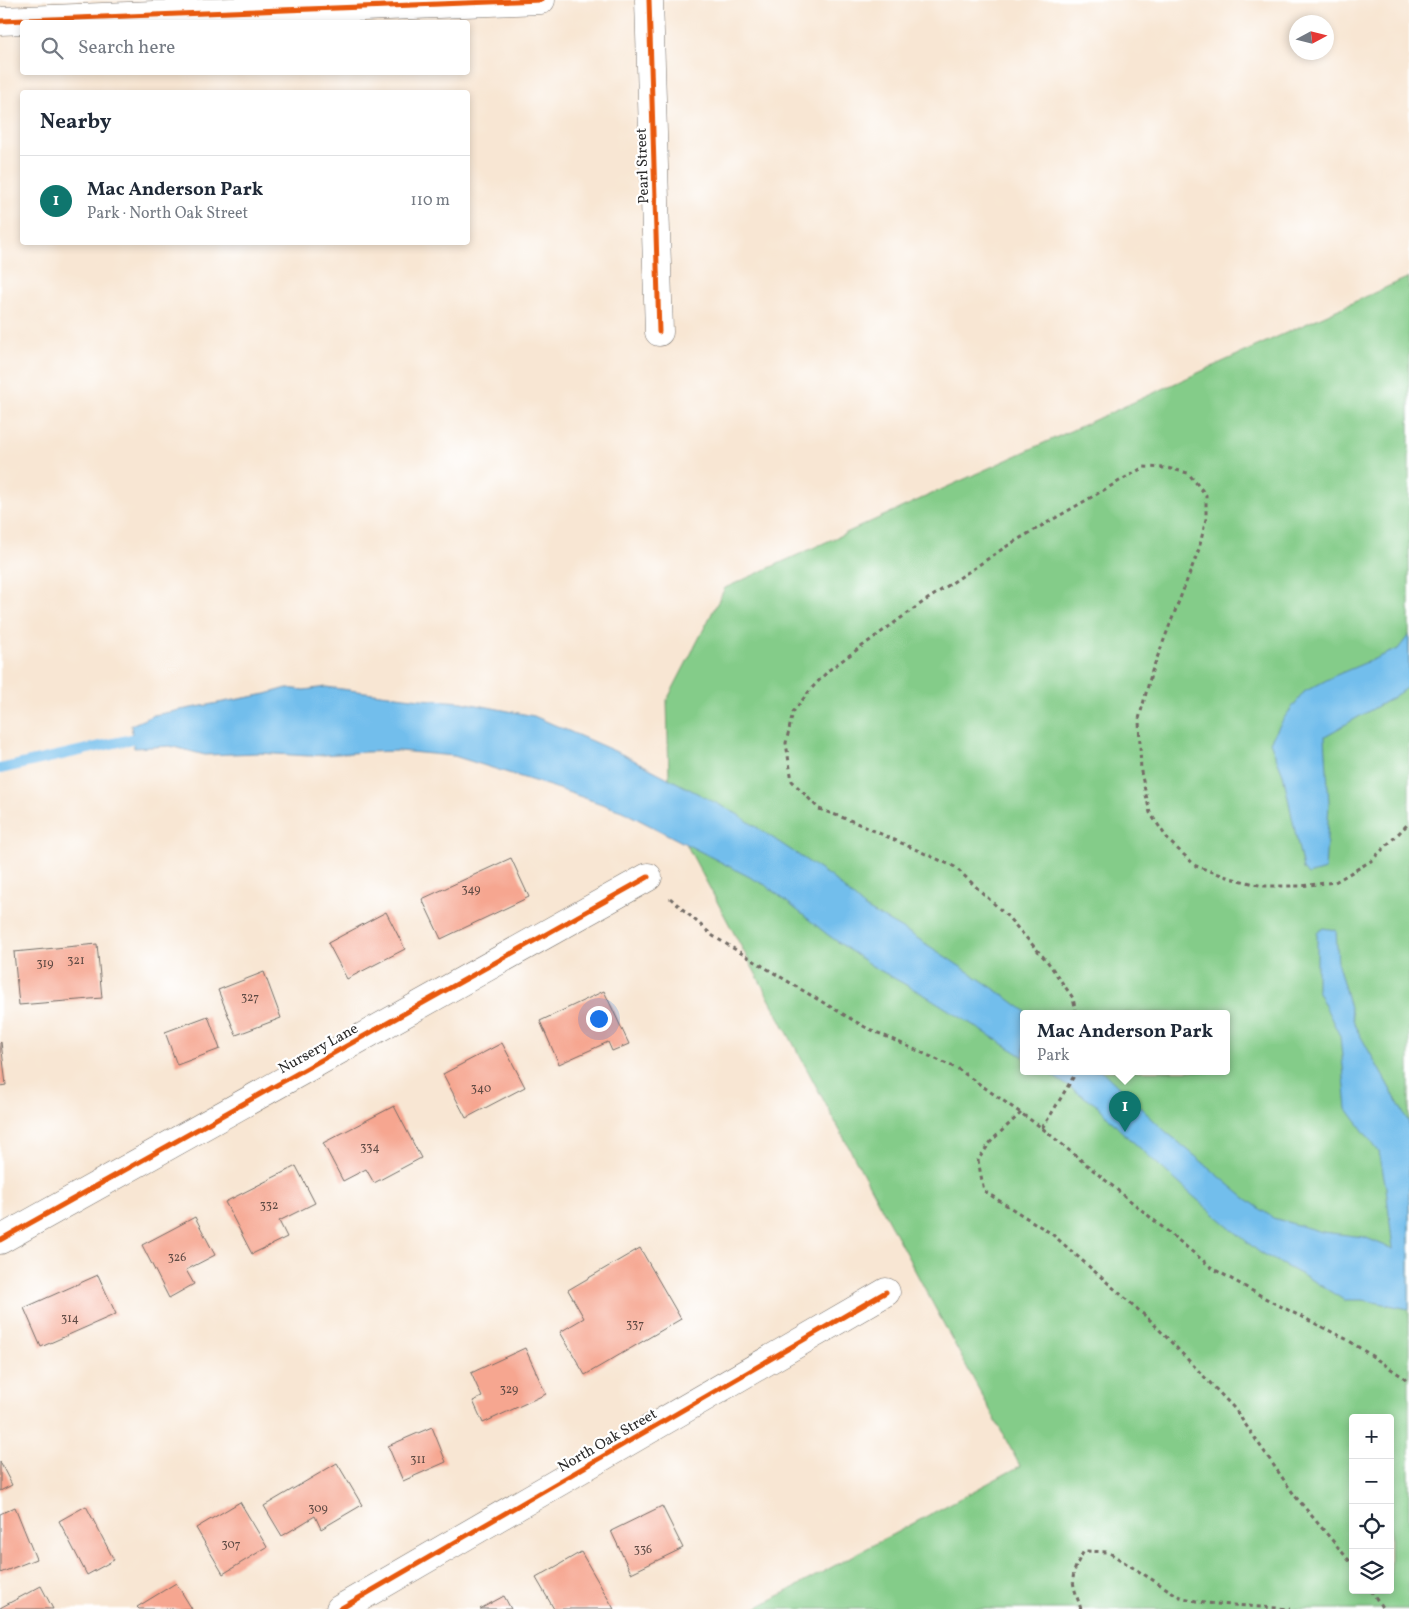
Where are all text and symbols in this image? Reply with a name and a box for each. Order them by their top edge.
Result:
north arrow [1289,15,1334,60]
search box [20,20,470,75]
icon: search [38,34,66,62]
text: Search here [78,35,175,61]
text: Nearby [40,108,111,137]
street label: Pearl Street [632,128,655,204]
text: Mac Anderson Park [87,177,263,203]
text: 1 [53,190,59,212]
text: 110 m [411,190,450,212]
text: Park · North Oak Street [87,203,248,225]
house number: 349 [461,882,481,898]
house number: 321 [67,953,85,969]
house number: 319 [36,956,54,972]
house number: 327 [241,990,259,1006]
your location [586,1006,612,1032]
popup [1020,1010,1230,1075]
street label: Nursery Lane [275,1019,362,1080]
text: Mac Anderson Park [1037,1019,1213,1045]
text: Park [1037,1045,1070,1067]
house number: 340 [471,1081,491,1097]
pin: 1 [1109,1091,1141,1132]
house number: 334 [360,1140,380,1156]
house number: 332 [260,1198,278,1214]
house number: 326 [168,1250,186,1266]
house number: 314 [61,1311,79,1327]
house number: 337 [626,1317,644,1333]
house number: 329 [500,1382,518,1398]
street label: North Oak Street [554,1404,661,1478]
map controls [1349,1414,1394,1594]
button: + [1349,1414,1394,1459]
house number: 311 [410,1452,426,1468]
button: − [1349,1459,1394,1504]
house number: 309 [308,1501,328,1517]
button: locate [1349,1504,1394,1549]
house number: 307 [222,1537,241,1553]
house number: 336 [634,1542,652,1558]
button: layers [1349,1549,1394,1594]

